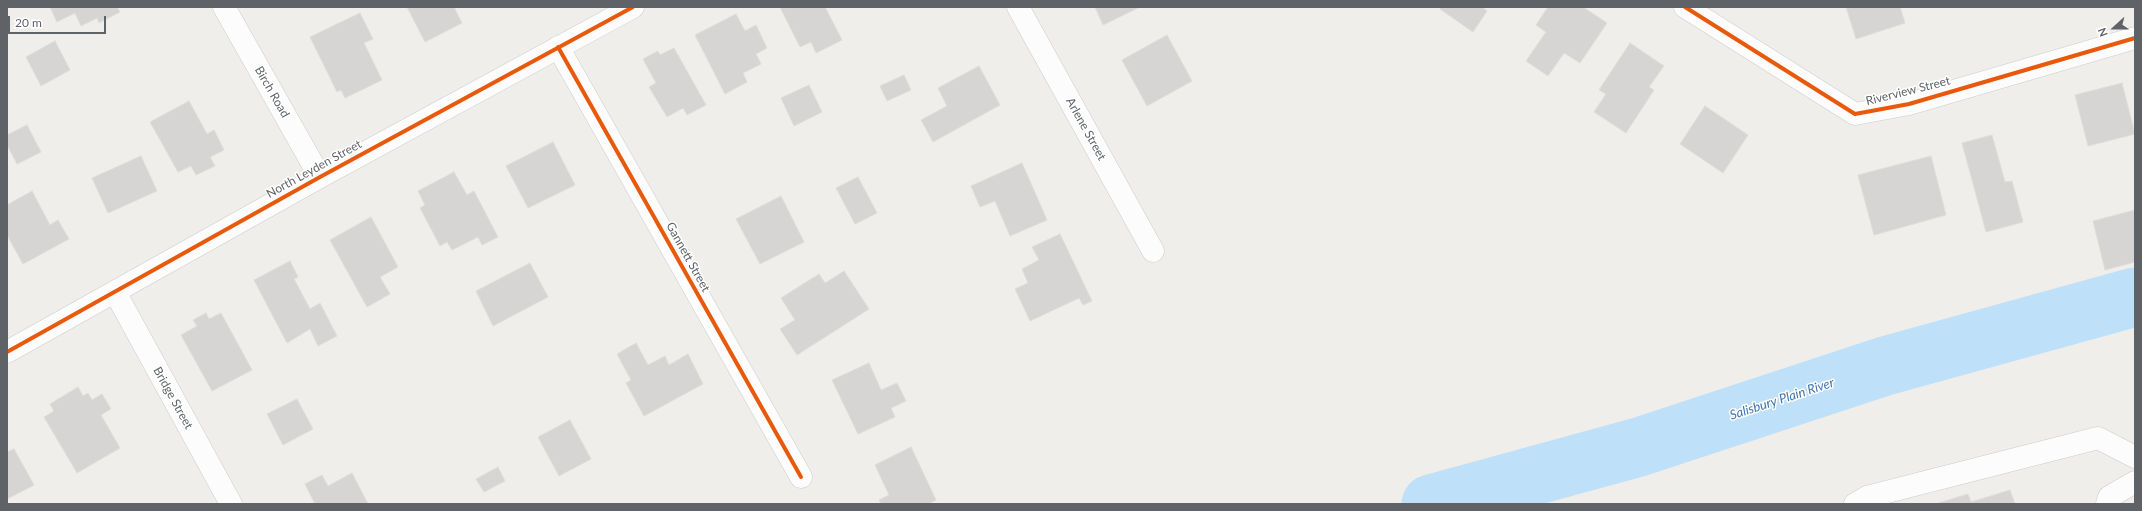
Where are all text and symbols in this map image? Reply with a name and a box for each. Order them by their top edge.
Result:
scale bar [10,8,108,34]
north arrow [2094,8,2134,48]
text: 20 m [15,15,42,30]
text: N [2095,26,2110,39]
street label: Birch Road [252,64,292,120]
street label: Riverview Street [1864,74,1952,108]
street label: Arlene Street [1063,95,1109,163]
street label: North Leyden Street [264,137,364,201]
street label: Gannett Street [663,220,713,294]
street label: Bridge Street [150,364,196,432]
water label: Salisbury Plain River [1728,375,1836,423]

